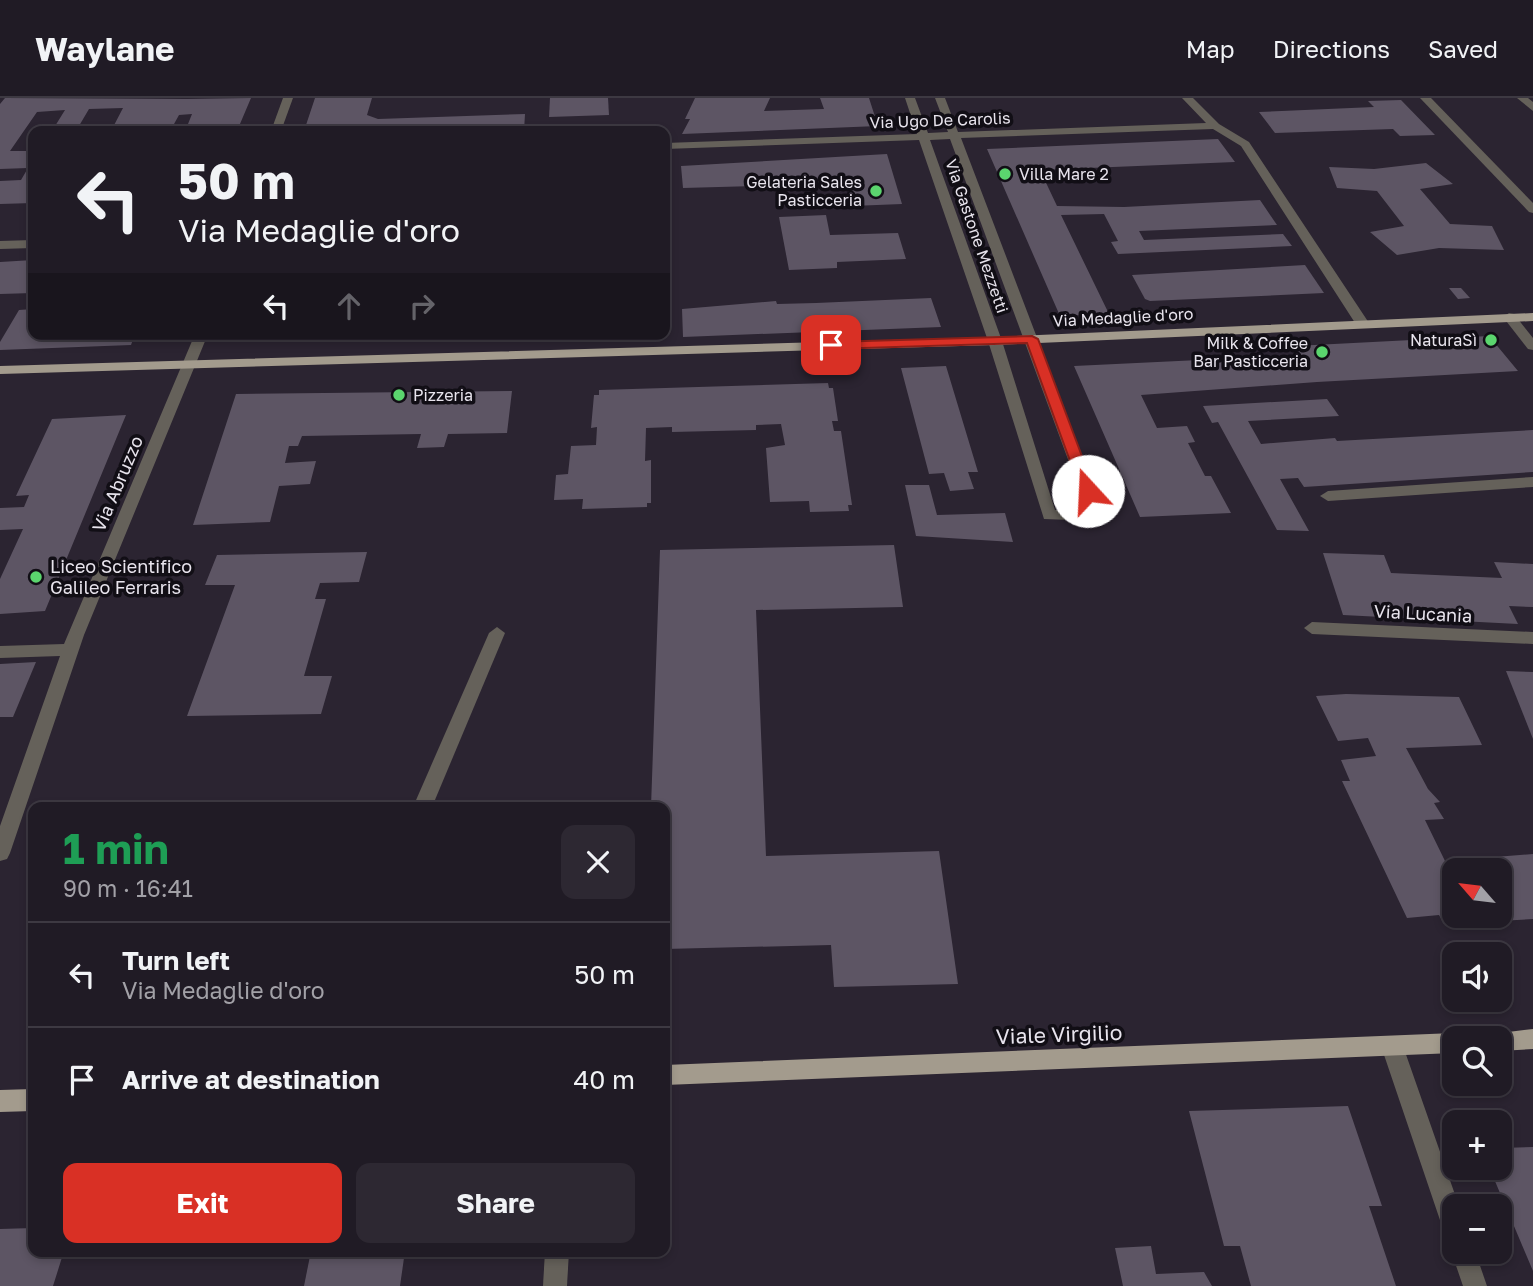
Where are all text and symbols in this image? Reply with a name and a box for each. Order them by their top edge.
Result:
text: Waylane [35,29,174,68]
text: Map [1186,34,1235,63]
text: Directions [1273,34,1390,63]
text: Saved [1428,34,1498,63]
street label: Via Ugo De Carolis [869,108,1011,132]
text: 50 m [178,151,295,210]
icon: left [63,154,154,245]
street label: Via Gastone Mezzetti [941,156,1013,316]
place label: Villa Mare 2 [1019,164,1109,184]
marker: Villa Mare 2 [997,166,1013,182]
place label: Gelateria Sales Pasticceria [746,172,862,210]
marker: Gelateria Sales Pasticceria [868,183,884,199]
text: Via Medaglie d'oro [178,211,460,249]
icon: left [257,287,295,325]
icon: ahead [330,287,368,325]
icon: right [403,287,441,325]
street label: Via Medaglie d'oro [1052,303,1194,331]
pin [801,315,861,375]
icon: arrive [812,326,850,364]
place label: NaturaSì [1410,330,1477,350]
marker: NaturaSì [1483,332,1499,348]
place label: Milk & Coffee Bar Pasticceria [1193,333,1308,371]
marker: Milk & Coffee Bar Pasticceria [1314,344,1330,360]
place label: Pizzeria [413,385,473,405]
marker: Pizzeria [391,387,407,403]
street label: Via Abruzzo [87,432,147,535]
position arrow [1051,454,1125,528]
place label: Liceo Scientifico Galileo Ferraris [50,555,192,598]
marker: Liceo Scientifico Galileo Ferraris [28,569,44,585]
street label: Via Lucania [1373,599,1473,627]
text: 1 min [63,823,169,873]
button: close [561,825,635,899]
north arrow [1442,858,1512,928]
map controls [1442,858,1512,1264]
text: 90 m · 16:41 [63,874,193,902]
button: sound [1442,942,1512,1012]
text: Turn left [122,945,230,976]
icon: left [63,956,101,994]
text: 50 m [574,959,635,990]
text: Via Medaglie d'oro [122,976,325,1004]
street label: Viale Virgilio [995,1019,1123,1049]
button: search [1442,1026,1512,1096]
icon: arrive [63,1061,101,1099]
text: Arrive at destination [122,1064,380,1095]
text: 40 m [574,1064,635,1095]
button: + [1442,1110,1512,1180]
button: Exit [63,1163,342,1243]
button: Share [356,1163,635,1243]
button: − [1442,1194,1512,1264]

